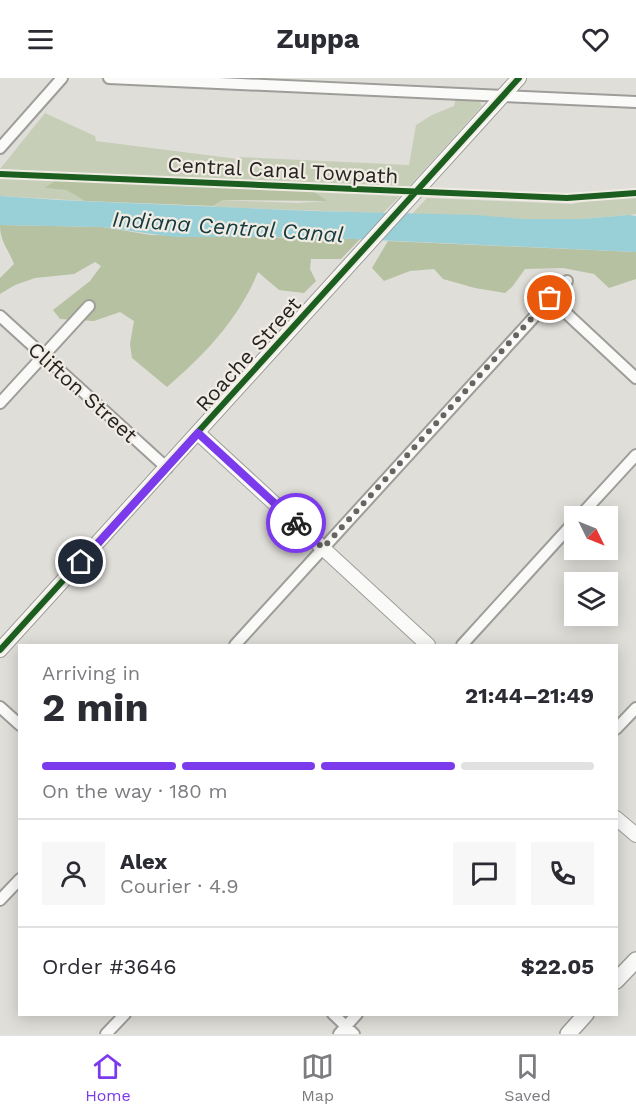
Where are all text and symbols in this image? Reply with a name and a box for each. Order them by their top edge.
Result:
icon: menu [24,23,57,56]
text: Zuppa [277,23,360,55]
icon: heart [579,23,612,56]
street label: Central Canal Towpath [167,151,399,189]
water label: Indiana Central Canal [111,206,345,248]
pin [524,272,575,323]
icon: bag [533,281,566,314]
street label: Roache Street [190,291,306,416]
street label: Clifton Street [23,336,143,448]
courier [266,493,326,553]
north arrow [564,506,618,560]
map controls [564,506,618,626]
icon: bike [280,507,313,540]
pin [55,536,106,587]
icon: home [64,545,97,578]
button: layers [564,572,618,626]
text: Arriving in [42,661,140,685]
text: 21:44–21:49 [465,683,594,708]
text: 2 min [42,685,149,730]
text: On the way · 180 m [42,779,228,803]
button: person [42,842,105,905]
button: chat [453,842,516,905]
button: phone [531,842,594,905]
text: Alex [120,849,167,874]
text: Courier · 4.9 [120,874,239,898]
text: Order #3646 [42,954,177,979]
text: $22.05 [521,954,594,979]
tab: Home [85,1050,131,1105]
tab: Map [301,1050,334,1105]
tab: Saved [504,1050,551,1105]

